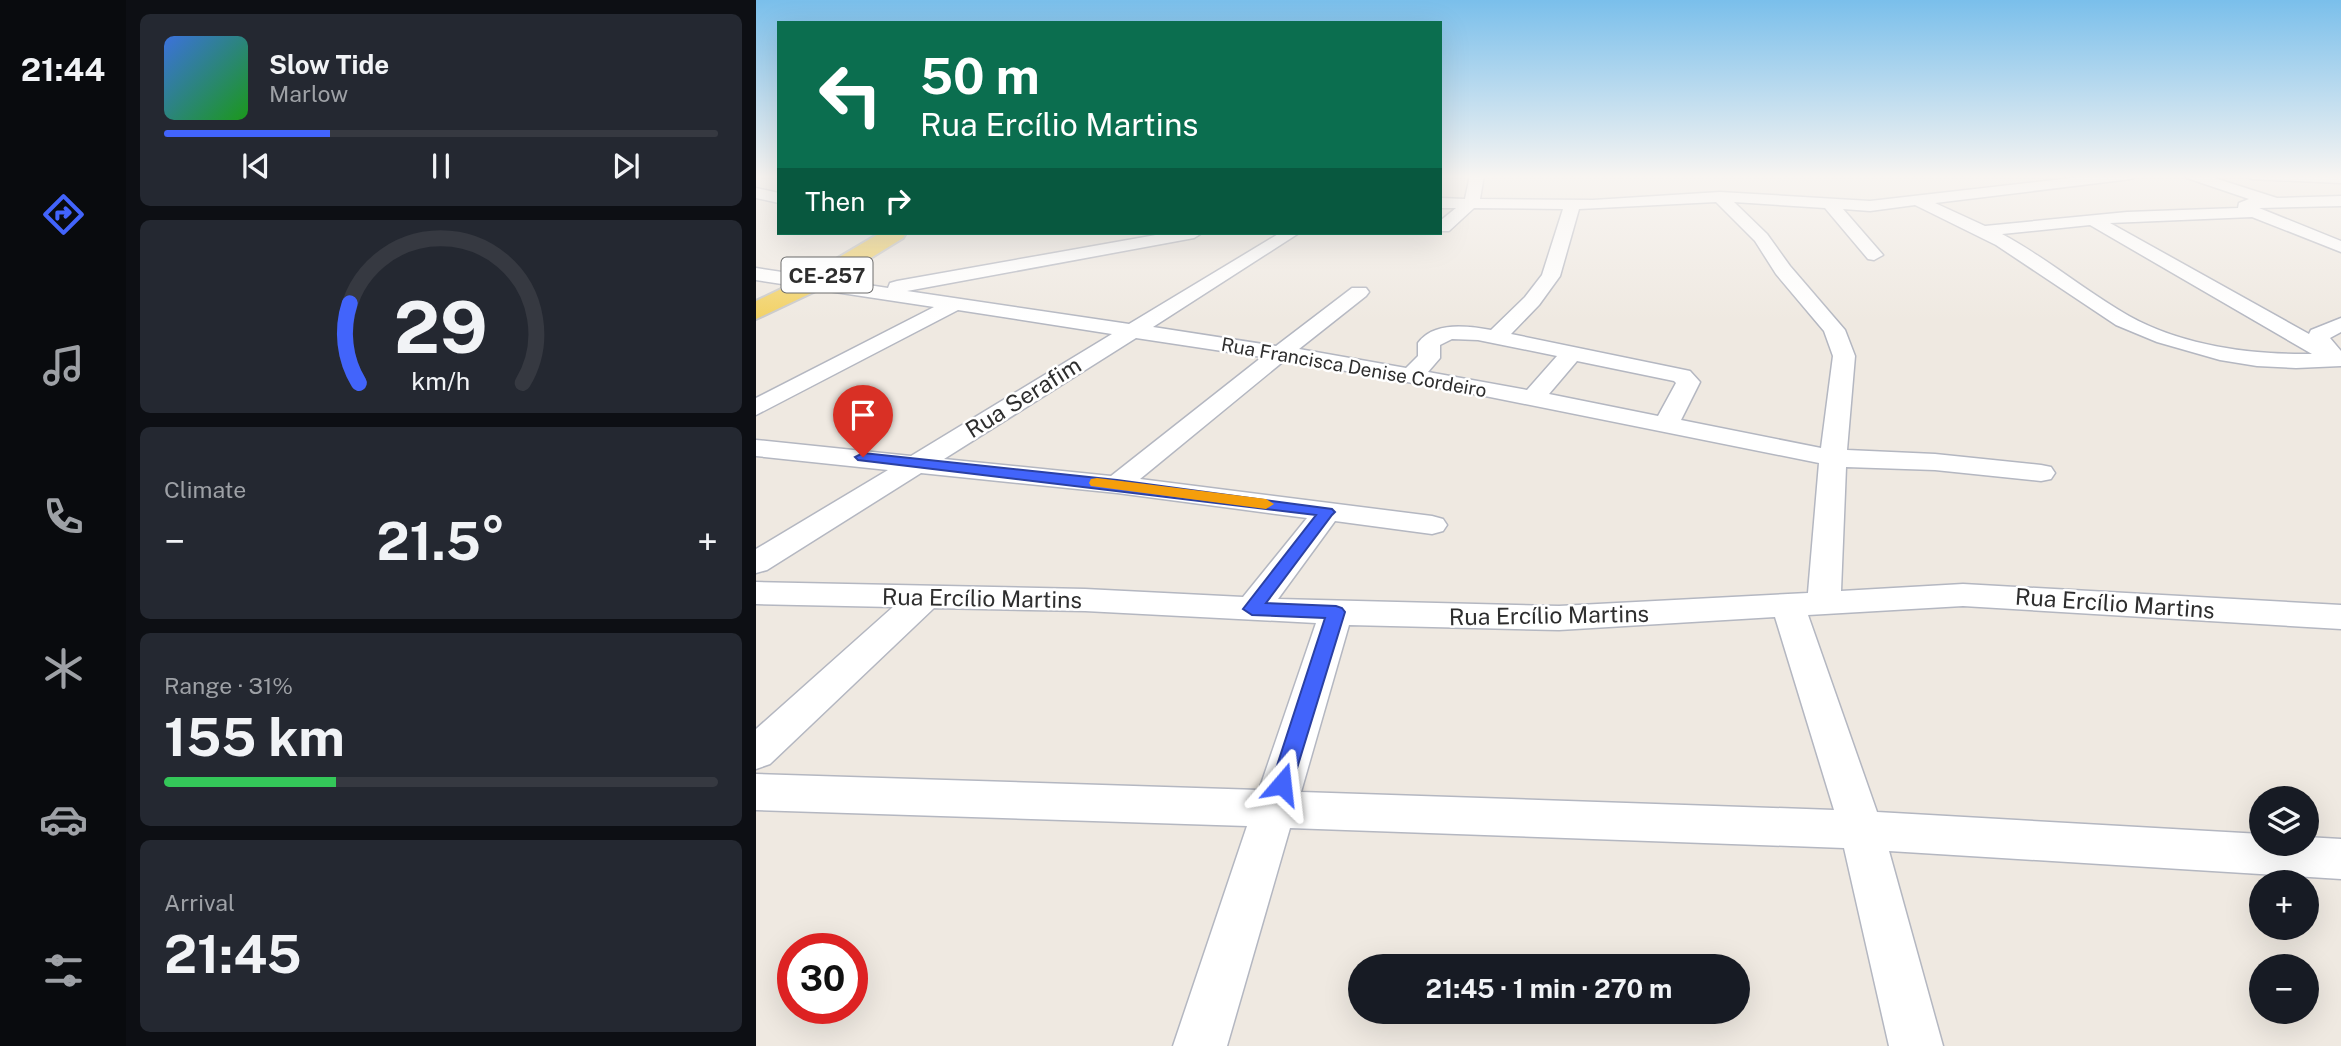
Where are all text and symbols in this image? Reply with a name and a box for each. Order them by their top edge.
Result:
text: 50 m [920,47,1040,105]
text: Slow Tide [269,49,389,80]
icon: left [805,49,896,140]
text: 21:44 [21,51,105,88]
text: Marlow [269,80,348,107]
text: Rua Ercílio Martins [920,106,1198,143]
icon: previous [237,147,275,185]
icon: pause [422,147,460,185]
icon: next [607,147,645,185]
icon: right [879,182,917,220]
text: Then [805,186,865,217]
icon: directions [39,190,88,239]
road number: CE-257 [781,258,872,292]
text: 29 [394,284,488,369]
street label: Rua Francisca Denise Cordeiro [1220,333,1488,401]
icon: music [39,341,88,390]
street label: Rua Serafim [960,351,1086,443]
text: km/h [412,365,470,395]
pin [833,385,893,457]
icon: arrive [844,396,882,434]
text: Climate [164,476,246,503]
icon: phone [39,492,88,541]
text: 21.5° [376,511,506,572]
text: − [164,519,185,564]
text: + [697,519,718,564]
street label: Rua Ercílio Martins [882,583,1082,613]
street label: Rua Ercílio Martins [2014,583,2216,623]
street label: Rua Ercílio Martins [1449,600,1649,630]
icon: climate [39,644,88,693]
text: Range · 31% [164,672,293,699]
text: 155 km [164,707,345,768]
position arrow [1245,747,1319,821]
map controls [2249,786,2319,1024]
button: layers [2249,786,2319,856]
icon: car [39,795,88,844]
button: + [2249,870,2319,940]
text: Arrival [164,889,235,916]
text: 21:45 [164,924,302,985]
speed limit sign: 30 [777,933,868,1024]
icon: filters [39,946,88,995]
button: − [2249,954,2319,1024]
text: 21:45 · 1 min · 270 m [1426,973,1672,1004]

